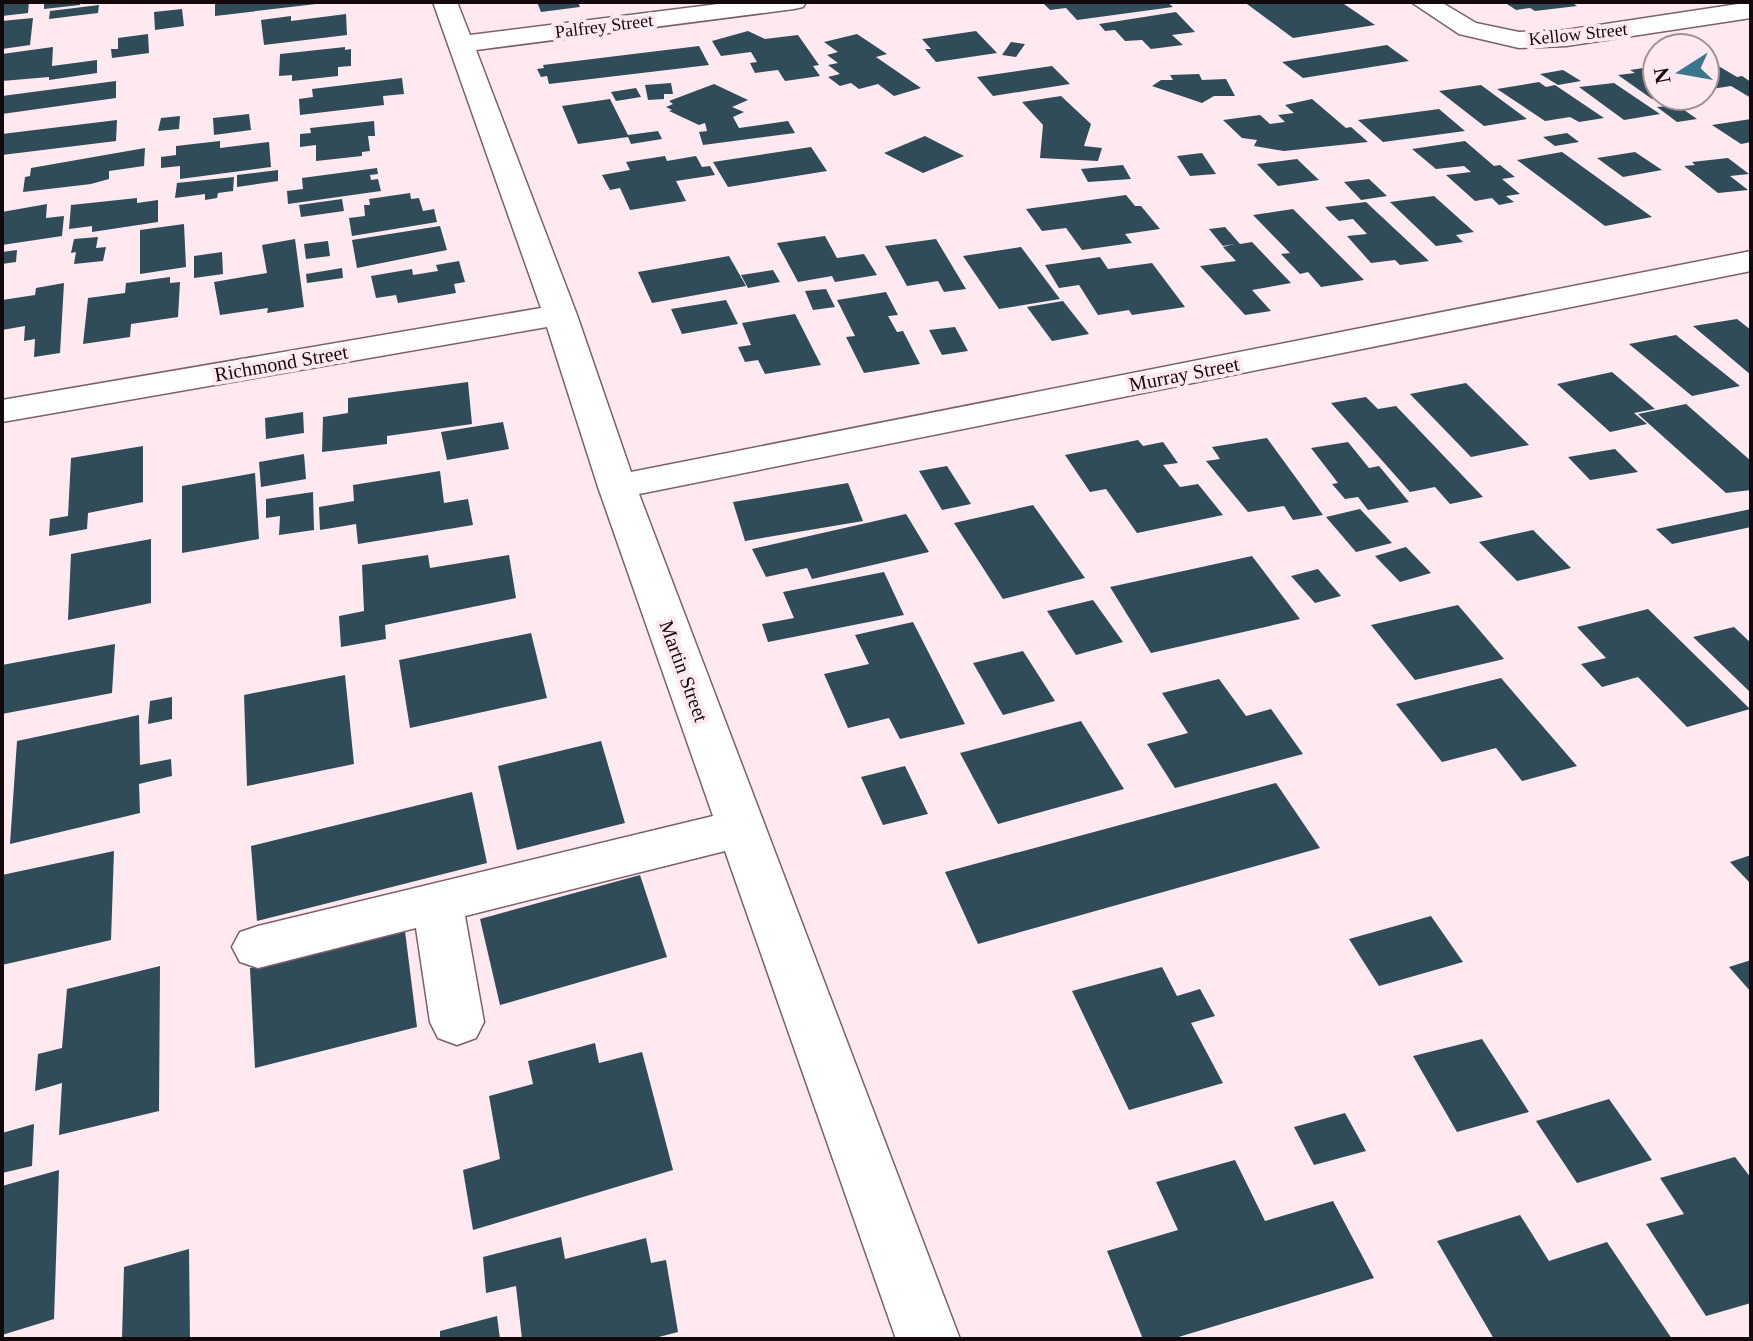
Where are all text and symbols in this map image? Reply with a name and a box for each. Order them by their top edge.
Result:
street label: Palfrey Street [554,10,654,42]
street label: Kellow Street [1527,19,1629,49]
north arrow [1641,32,1721,112]
text: N [1648,65,1676,86]
street label: Richmond Street [213,340,350,386]
street label: Murray Street [1127,352,1242,396]
street label: Martin Street [656,617,713,725]

